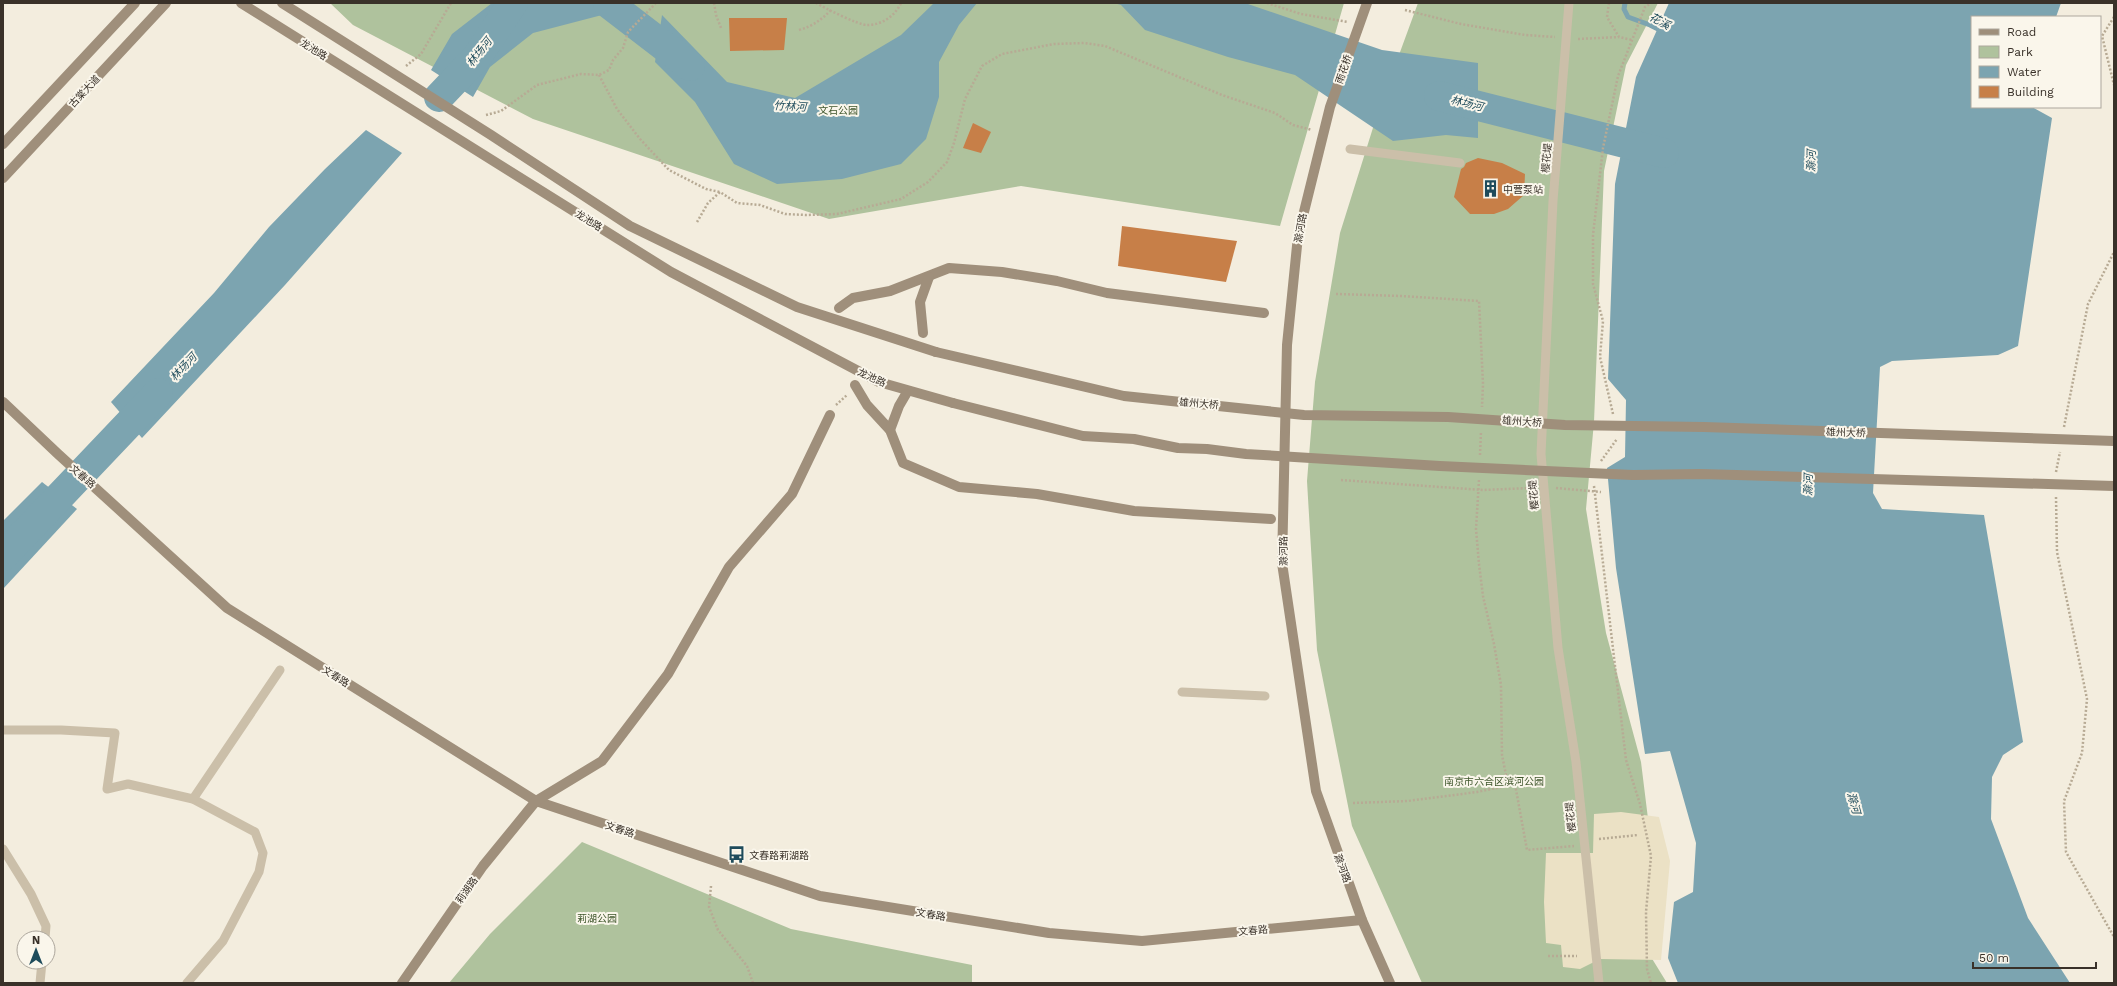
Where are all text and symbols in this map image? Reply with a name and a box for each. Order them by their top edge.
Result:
water label: 花溪 [1647,11,1673,33]
legend [1971,16,2101,108]
text: Road [2007,25,2036,39]
water label: 林场河 [464,34,496,69]
street label: 龙池路 [298,37,329,62]
text: Park [2007,45,2033,59]
street label: 雨花桥 [1333,53,1354,85]
text: Water [2007,65,2042,79]
street label: 古棠大道 [67,73,102,110]
text: Building [2007,85,2054,99]
water label: 林场河 [1449,93,1486,114]
water label: 竹林河 [773,99,809,114]
park label: 文石公园 [818,105,858,116]
street label: 樱花堤 [1540,143,1553,173]
water label: 滁河 [1805,148,1818,172]
building icon: 中营泵站 [1480,179,1500,199]
place label: 中营泵站 [1503,184,1543,195]
street label: 龙池路 [573,208,604,233]
street label: 滁河路 [1292,212,1309,244]
water label: 林场河 [167,349,201,384]
street label: 龙池路 [856,366,888,389]
street label: 雄州大桥 [1179,396,1219,411]
street label: 雄州大桥 [1502,415,1542,428]
street label: 雄州大桥 [1826,426,1866,439]
street label: 文春路 [68,462,98,490]
water label: 滁河 [1802,472,1815,496]
street label: 樱花堤 [1527,480,1540,510]
street label: 滁河路 [1278,536,1289,566]
street label: 文春路 [320,664,351,689]
park label: 南京市六合区滨河公园 [1444,776,1544,787]
water label: 滁河 [1844,791,1863,817]
street label: 樱花堤 [1563,801,1578,832]
street label: 文春路 [604,820,636,839]
bus stop icon: 文春路莉湖路 [726,845,746,865]
place label: 文春路莉湖路 [749,850,809,861]
street label: 滁河路 [1332,852,1353,884]
street label: 莉湖路 [453,875,480,906]
street label: 文春路 [915,907,947,922]
park label: 莉湖公园 [577,913,617,924]
street label: 文春路 [1238,924,1268,937]
north arrow [16,930,56,970]
text: N [32,934,40,947]
scale bar [1973,944,2096,970]
text: 50 m [1979,951,2009,965]

